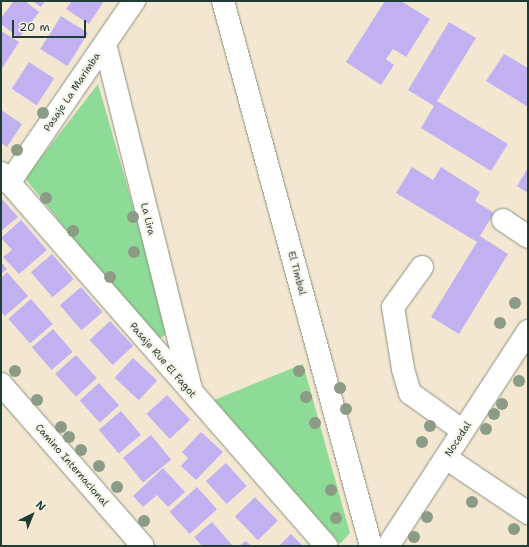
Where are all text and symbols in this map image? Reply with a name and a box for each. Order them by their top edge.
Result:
scale bar [14,12,88,38]
text: 20 m [19,19,50,35]
street label: Pasaje La Marimba [41,50,103,134]
street label: La Lira [138,201,158,237]
street label: El Timbal [285,250,309,296]
street label: Pasaje Rue El Fagot [127,320,199,400]
street label: Nocedal [442,419,474,459]
street label: Camino Internacional [33,421,111,509]
north arrow [12,495,52,535]
text: N [32,497,49,514]

